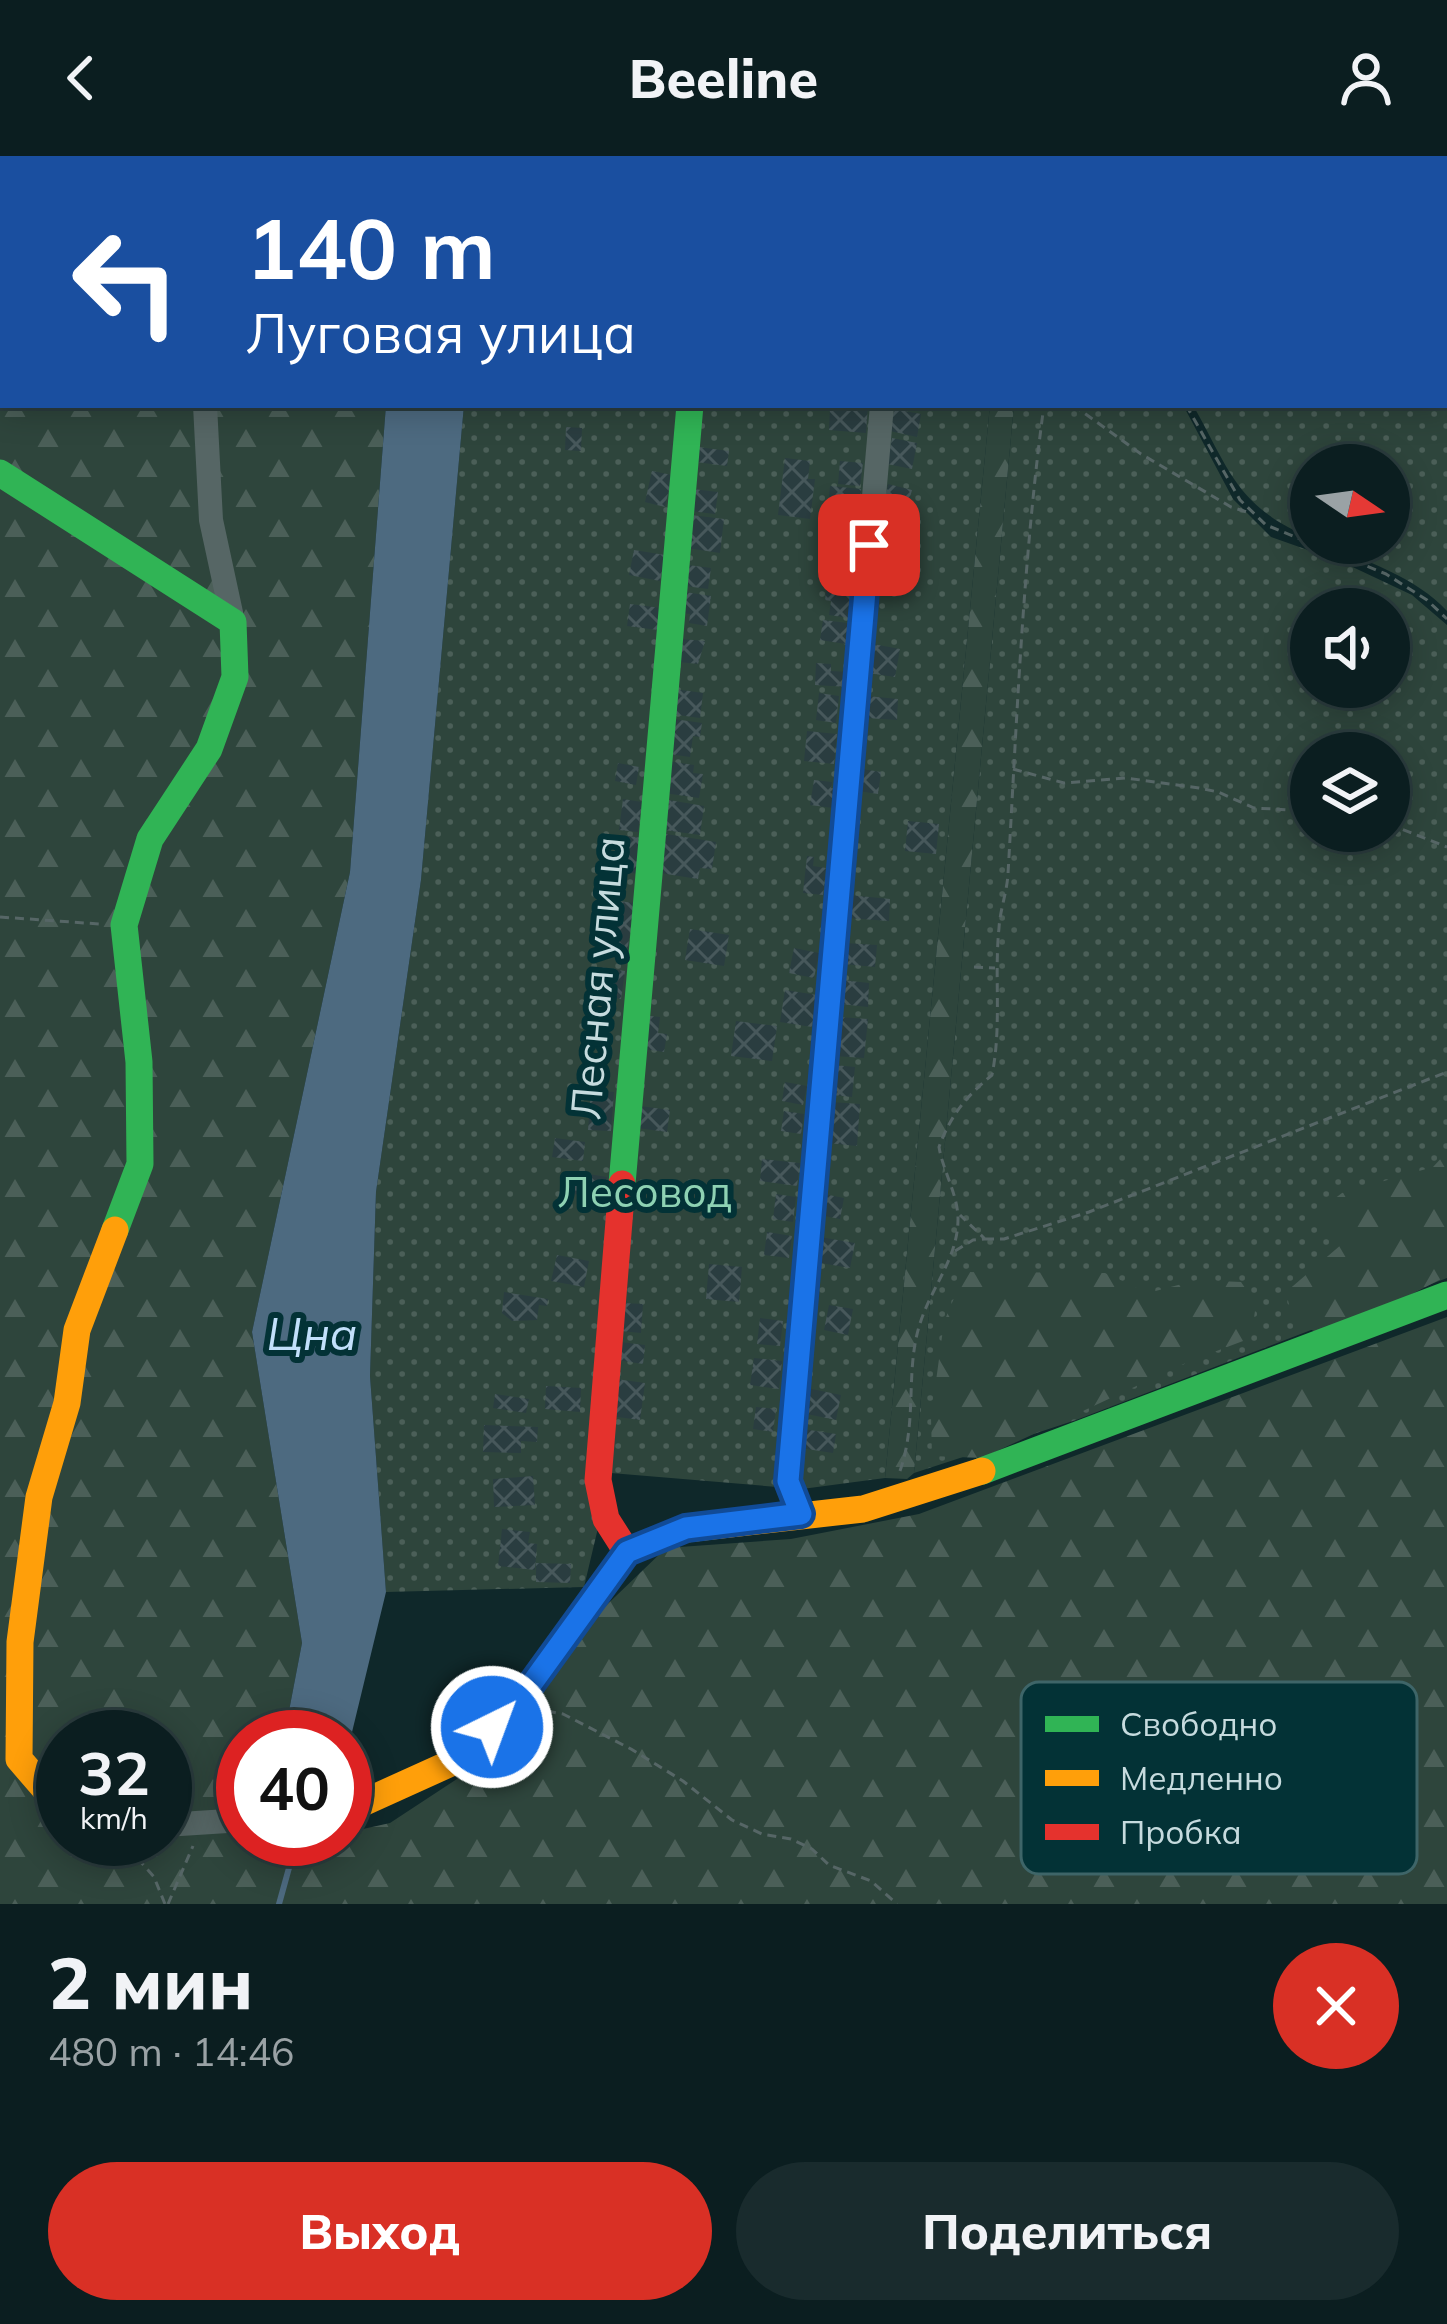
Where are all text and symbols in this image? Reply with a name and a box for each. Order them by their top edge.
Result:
text: Beeline [629,44,818,112]
icon: back [48,45,114,111]
icon: person [1333,45,1399,111]
text: 140 m [246,195,496,300]
icon: left [48,204,204,360]
text: Луговая улица [246,299,636,367]
north arrow [1290,444,1410,564]
map controls [1290,444,1410,852]
pin [818,494,920,596]
icon: arrive [836,512,902,578]
button: sound [1290,588,1410,708]
button: layers [1290,732,1410,852]
street label: Лесная улица [558,834,636,1122]
park label: Лесовод [558,1165,732,1218]
water label: Цна [267,1305,357,1361]
position arrow [429,1664,555,1790]
legend [1021,1682,1417,1874]
text: Свободно [1120,1703,1278,1744]
speed limit sign: 40 [216,1710,372,1866]
text: 32 [78,1735,150,1810]
text: Медленно [1120,1757,1283,1798]
text: km/h [80,1799,148,1837]
text: Пробка [1120,1811,1242,1852]
text: 2 мин [48,1937,253,2027]
button: close [1273,1943,1399,2069]
text: 480 m · 14:46 [48,2027,294,2076]
button: Выход [48,2162,712,2300]
button: Поделиться [736,2162,1399,2300]

